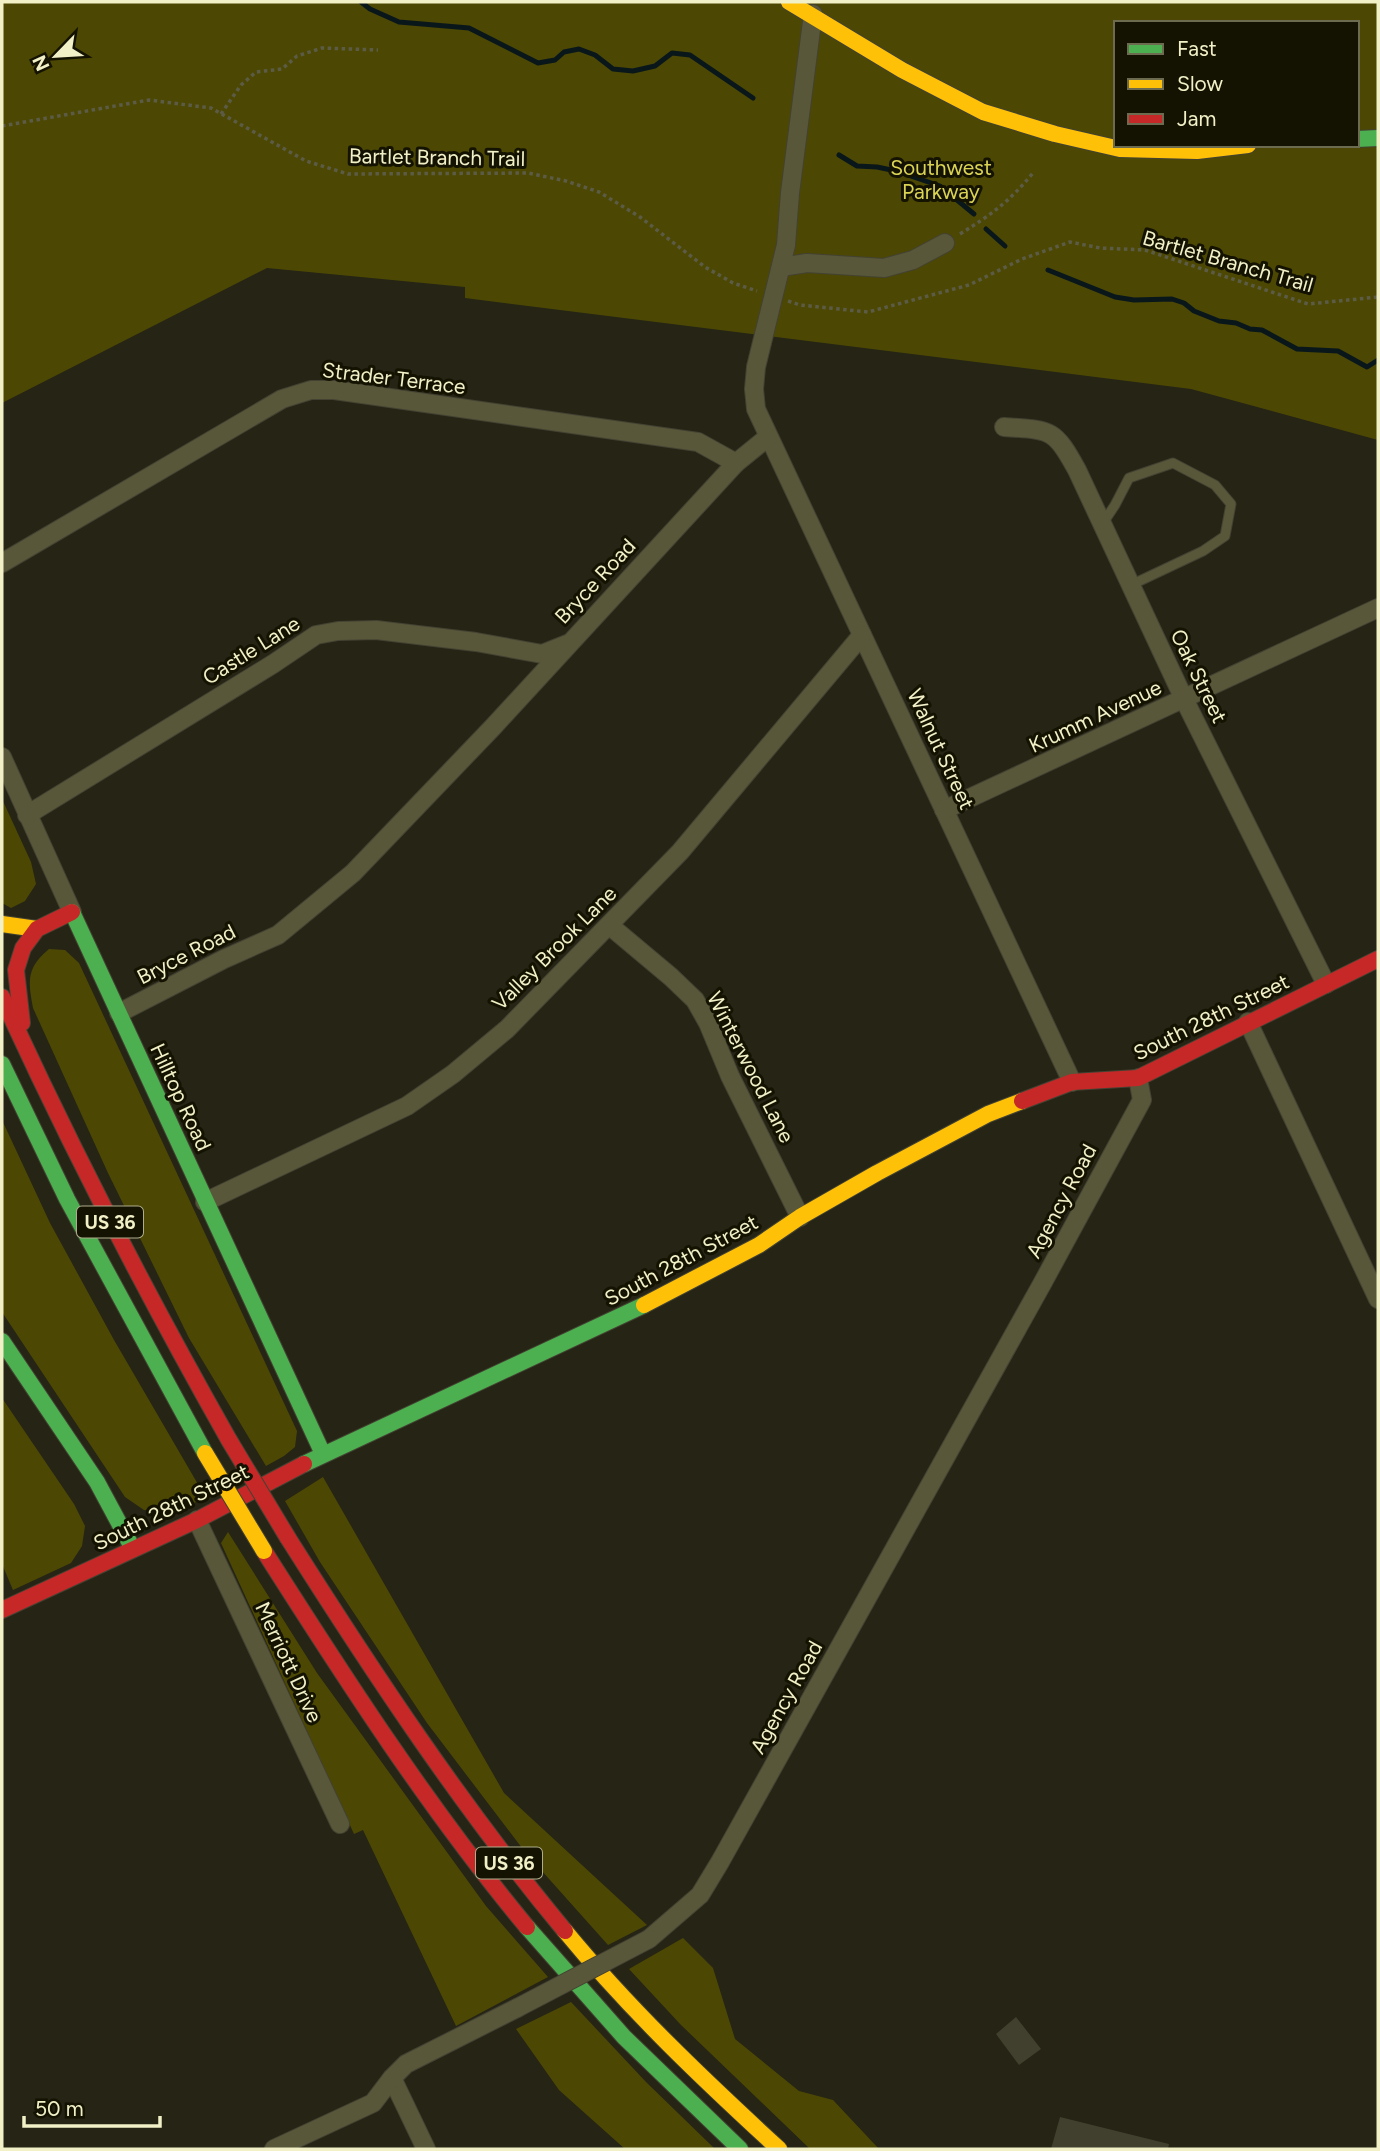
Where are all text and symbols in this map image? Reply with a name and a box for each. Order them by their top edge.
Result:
north arrow [21,21,91,91]
legend [1114,21,1359,147]
text: Fast [1177,36,1217,61]
text: N [28,51,55,74]
text: Slow [1177,71,1223,96]
text: Jam [1177,106,1216,131]
street label: Bartlet Branch Trail [349,143,525,171]
park label: Southwest Parkway [890,155,992,204]
street label: Bartlet Branch Trail [1140,225,1316,297]
street label: Strader Terrace [321,357,467,399]
street label: Bryce Road [549,533,641,629]
street label: Castle Lane [198,610,304,690]
street label: Oak Street [1166,625,1232,727]
street label: Krumm Avenue [1025,674,1165,758]
street label: Walnut Street [902,685,980,813]
street label: Valley Brook Lane [487,881,621,1015]
street label: Bryce Road [133,919,239,989]
street label: South 28th Street [1129,968,1293,1065]
street label: Winterwood Lane [702,987,800,1147]
street label: Hilltop Road [145,1039,217,1155]
street label: Agency Road [1021,1140,1101,1262]
road number: US 36 [77,1206,143,1238]
street label: South 28th Street [600,1209,762,1311]
street label: South 28th Street [89,1458,253,1555]
street label: Merriott Drive [250,1598,328,1726]
street label: Agency Road [745,1636,827,1758]
road number: US 36 [476,1848,542,1879]
scale bar [24,2084,161,2128]
text: 50 m [35,2096,84,2121]

